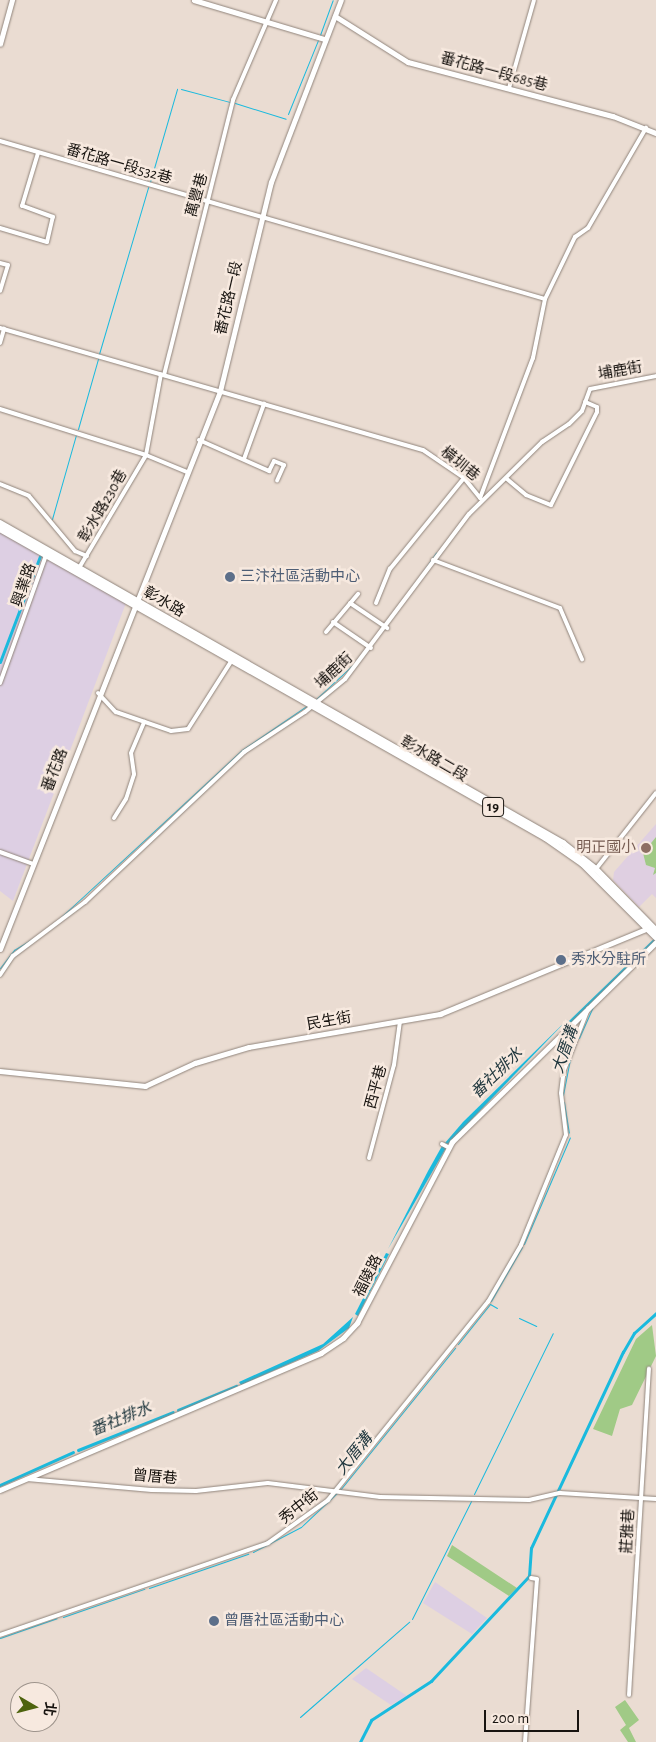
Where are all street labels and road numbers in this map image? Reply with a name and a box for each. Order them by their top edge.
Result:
street label: 番花路一段685巷 [438,49,550,95]
street label: 番花路一段532巷 [64,140,174,188]
street label: 萬豐巷 [182,171,212,219]
street label: 番花路一段 [212,259,246,337]
street label: 埔鹿街 [596,358,644,384]
street label: 橫圳巷 [437,443,483,485]
street label: 彰水路230巷 [75,466,131,546]
street label: 興業路 [8,561,40,609]
street label: 彰水路 [140,583,188,621]
street label: 埔鹿街 [311,649,357,693]
street label: 彰水路二段 [397,732,471,786]
street label: 番花路 [39,746,71,794]
road number: 19 [482,796,504,819]
street label: 民生街 [305,1008,353,1034]
street label: 西平巷 [361,1063,391,1111]
street label: 福陵路 [350,1252,386,1300]
street label: 曾厝巷 [132,1466,178,1488]
street label: 秀中街 [276,1486,322,1528]
street label: 莊雅巷 [618,1508,638,1554]

